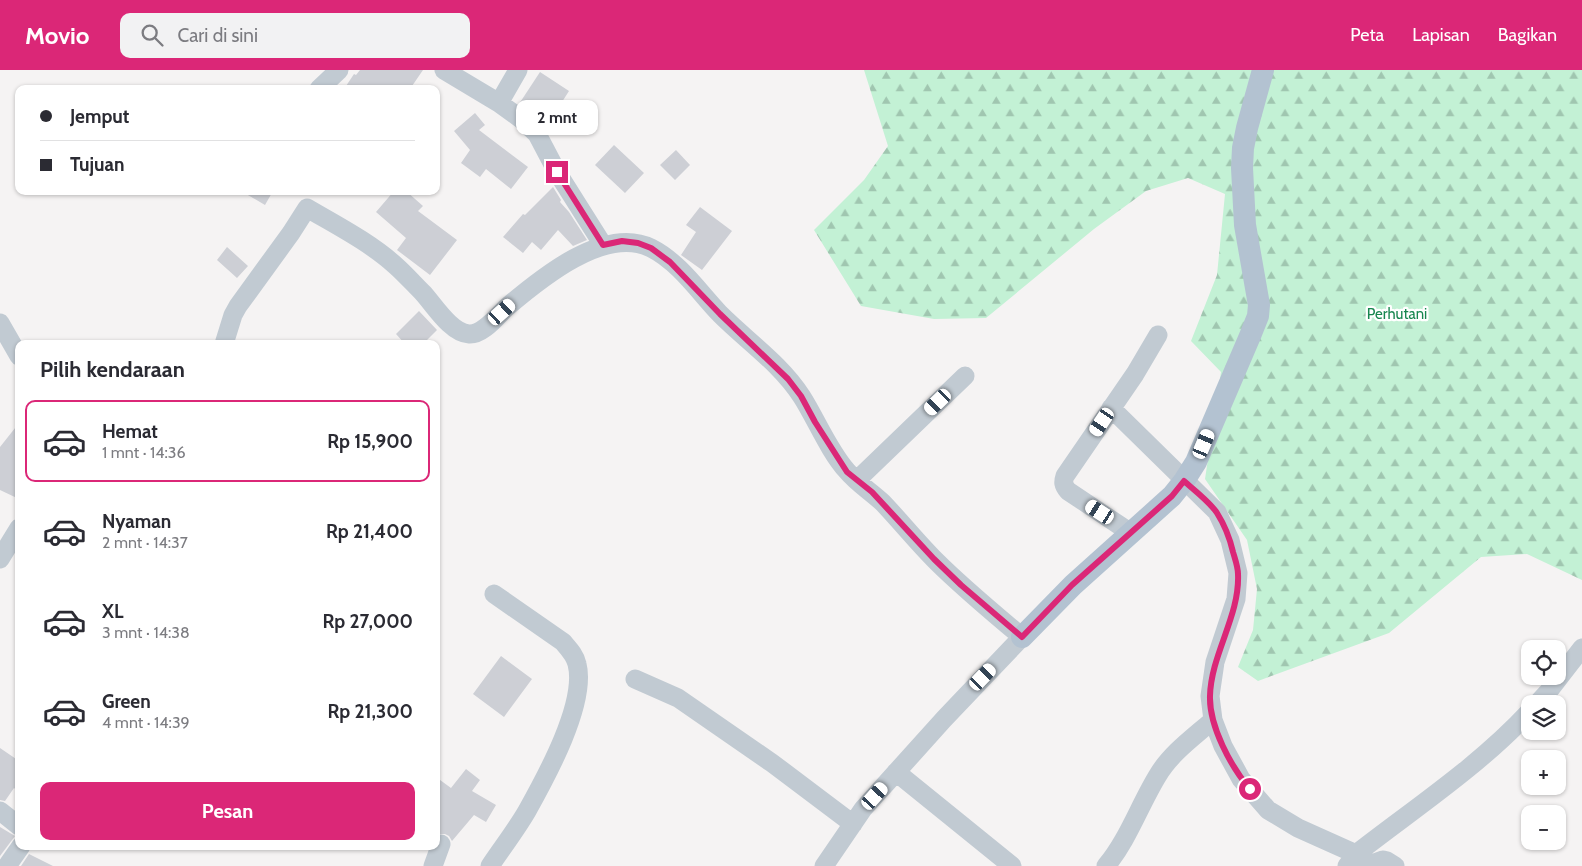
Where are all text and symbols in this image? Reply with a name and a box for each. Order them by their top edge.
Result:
search box [120,13,470,58]
text: Movio [25,21,90,50]
icon: search [138,21,166,49]
text: Cari di sini [178,24,258,47]
text: Peta [1350,24,1384,46]
text: Lapisan [1412,24,1470,46]
text: Bagikan [1498,24,1557,46]
callout: 2 mnt [516,99,598,134]
text: Jemput [70,105,129,128]
text: 2 mnt [537,108,577,127]
text: Tujuan [70,153,124,176]
route end [546,161,568,183]
car [485,296,518,328]
park label: Perhutani [1367,305,1427,323]
text: Pilih kendaraan [40,356,185,383]
car [921,386,954,418]
car [1087,405,1116,439]
icon: car [42,419,87,464]
text: Hemat [102,420,158,443]
car [1191,427,1216,461]
text: Rp 15,900 [327,430,413,453]
text: 1 mnt · 14:36 [102,443,186,462]
car [1083,498,1116,526]
icon: car [42,509,87,554]
text: Nyaman [102,510,171,533]
text: Rp 21,400 [326,520,413,543]
text: 2 mnt · 14:37 [102,533,188,552]
icon: car [42,599,87,644]
text: XL [102,600,123,623]
text: Rp 27,000 [323,610,413,633]
text: 3 mnt · 14:38 [102,623,190,642]
map controls [1521,640,1566,850]
button: locate [1521,640,1566,685]
car [967,661,998,693]
icon: car [42,689,87,734]
text: Green [102,690,151,713]
button: layers [1521,695,1566,740]
text: Rp 21,300 [328,700,413,723]
text: 4 mnt · 14:39 [102,713,190,732]
button: + [1521,750,1566,795]
route start [1239,778,1261,800]
car [859,780,890,812]
button: Pesan [40,782,415,840]
button: − [1521,805,1566,850]

